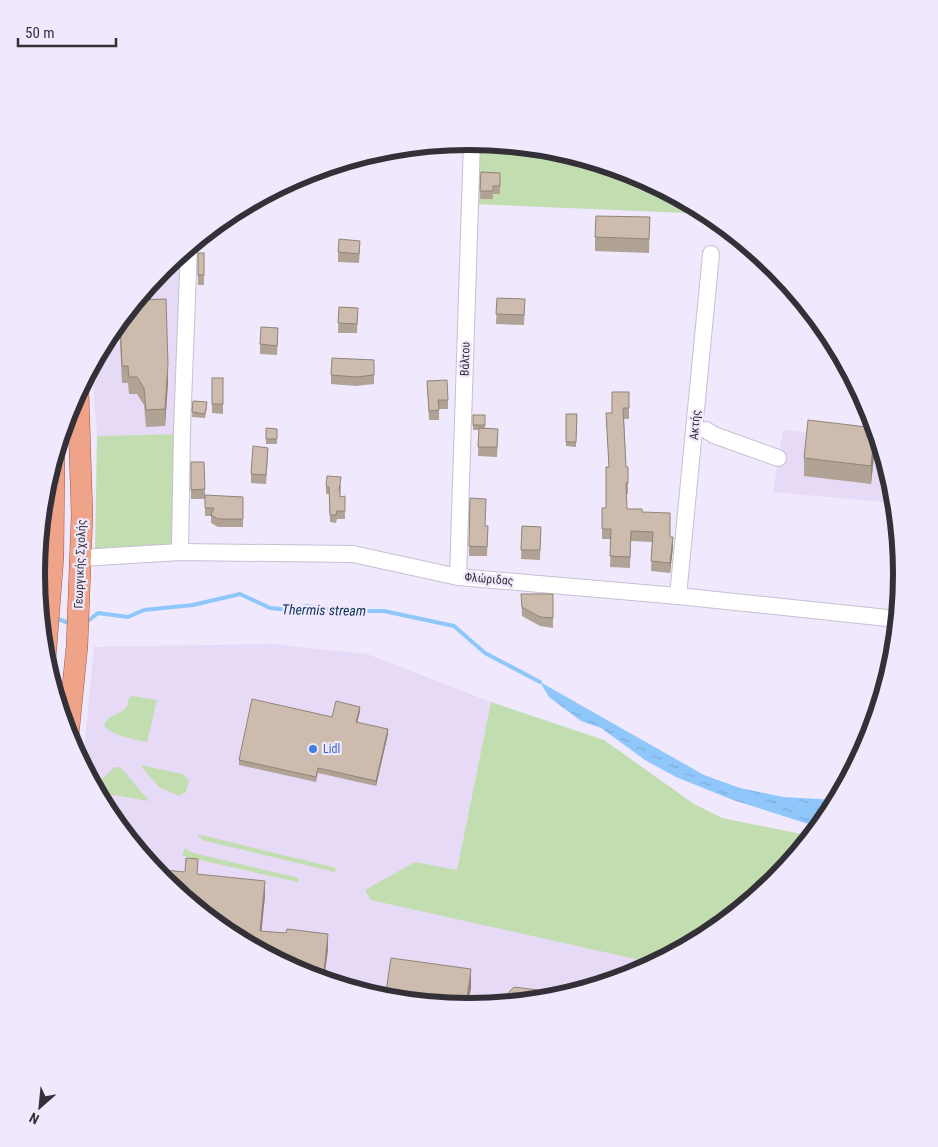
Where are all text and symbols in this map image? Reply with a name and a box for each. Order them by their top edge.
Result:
scale bar [18,15,115,47]
text: 50 m [25,24,55,42]
street label: Βάλτου [457,341,473,376]
street label: Ακτής [687,409,703,441]
street label: Γεωργικής Σχολής [71,519,89,609]
street label: Φλώριδας [464,570,514,588]
water label: Thermis stream [282,601,366,619]
place label: Lidl [323,742,340,756]
marker: Lidl [307,743,319,755]
north arrow [15,1082,65,1132]
text: N [27,1110,42,1128]

